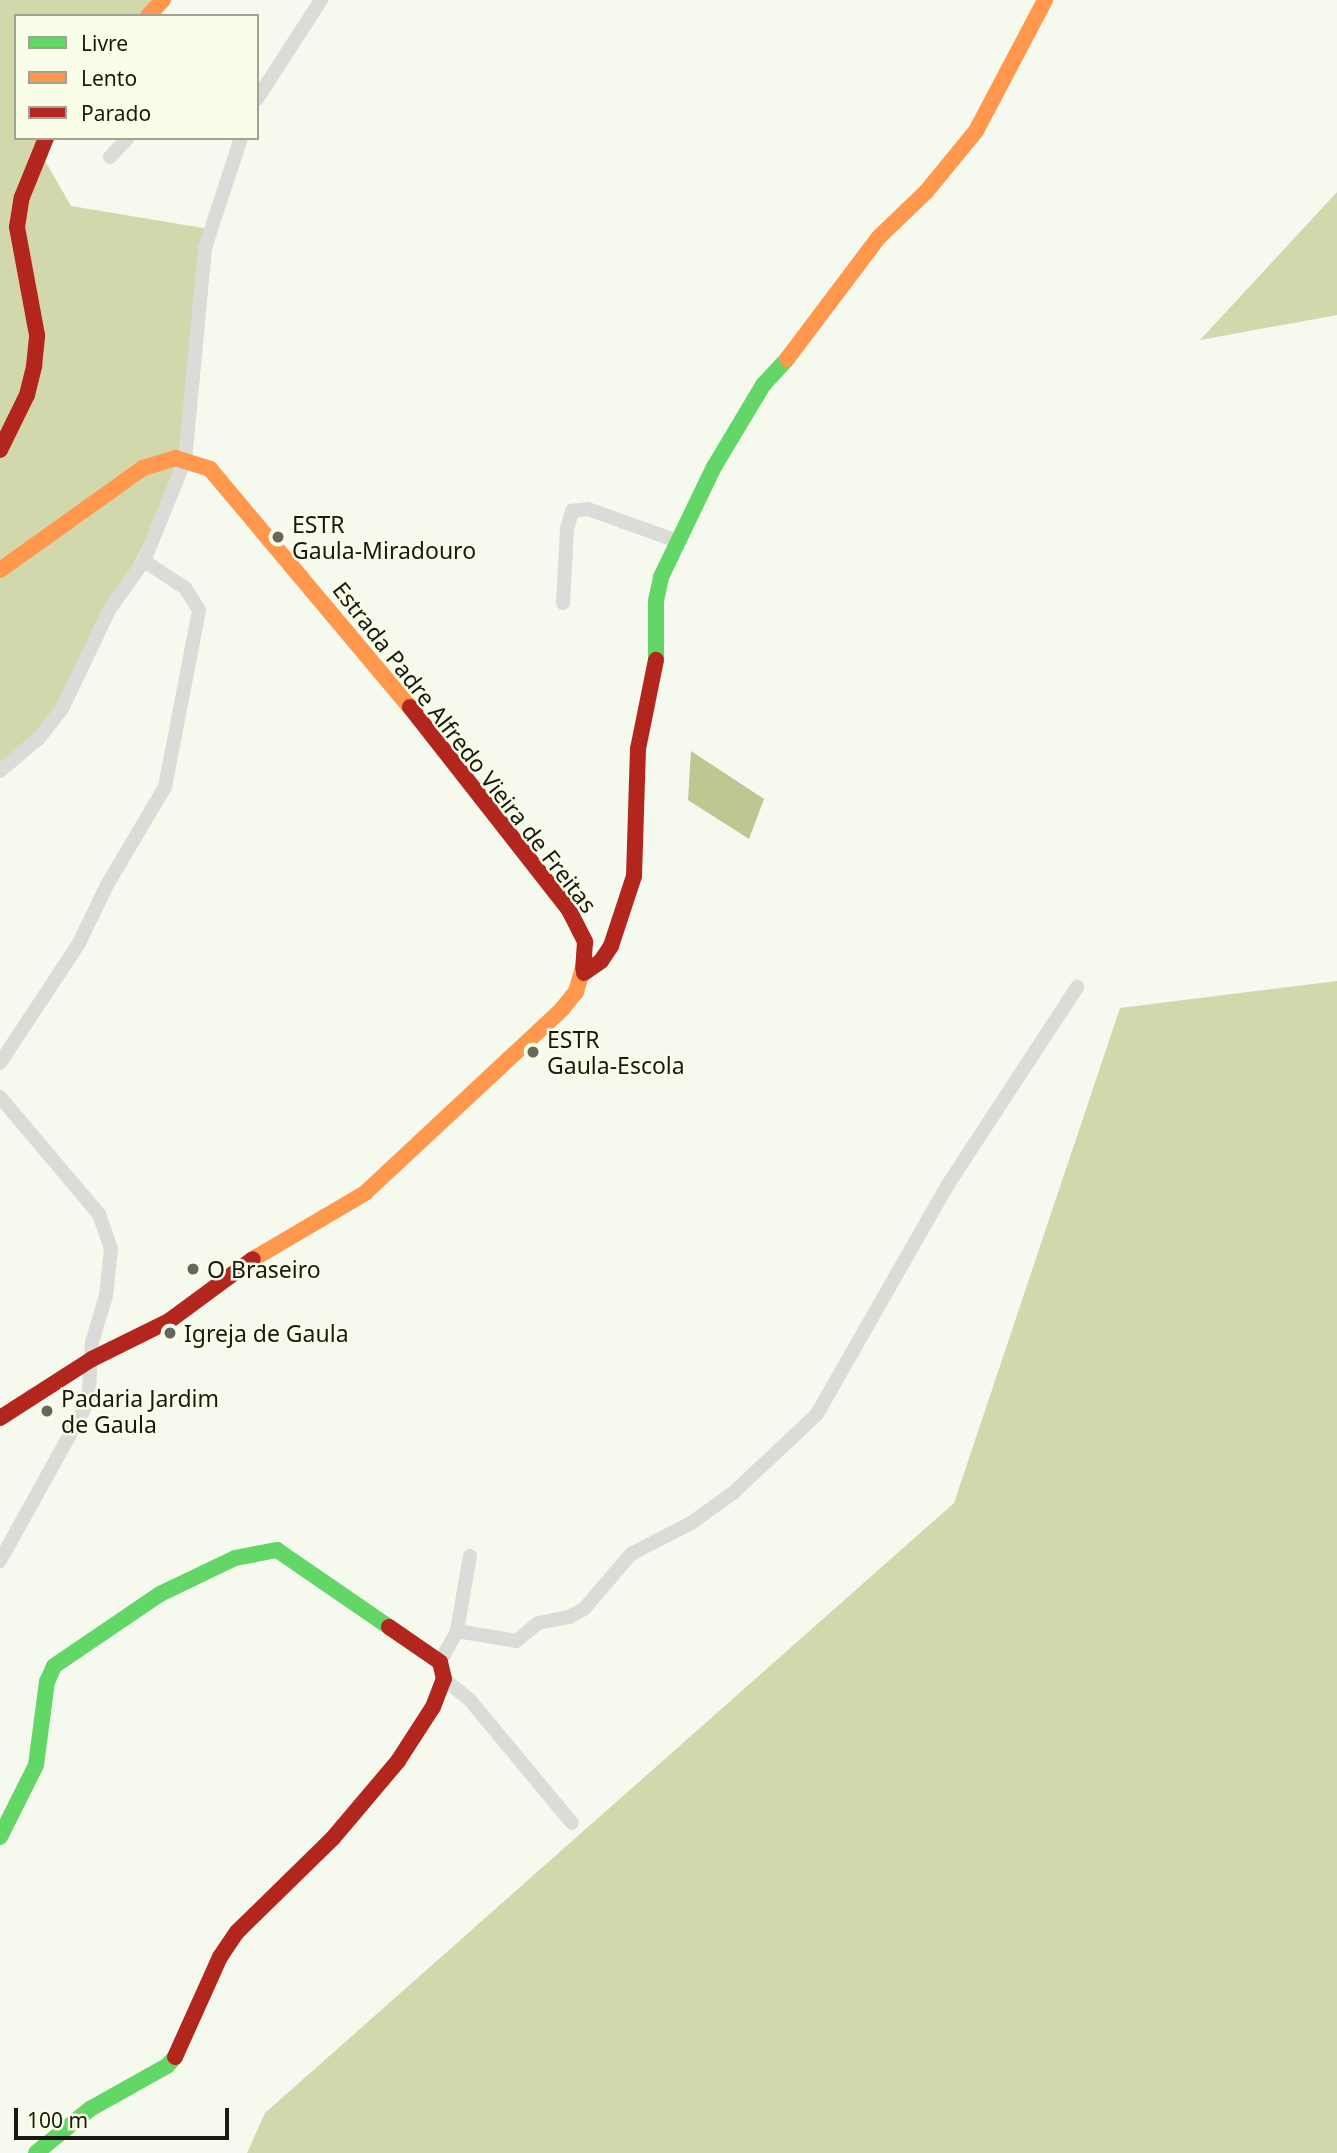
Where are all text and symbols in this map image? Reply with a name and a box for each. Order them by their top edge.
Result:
legend [14,14,259,140]
text: Livre [81,29,128,57]
text: Lento [81,64,137,92]
text: Parado [81,99,151,127]
place label: ESTR Gaula-Miradouro [292,510,476,564]
marker: ESTR Gaula-Miradouro [270,529,286,545]
street label: Estrada Padre Alfredo Vieira de Freitas [327,576,603,918]
place label: ESTR Gaula-Escola [547,1025,685,1079]
marker: ESTR Gaula-Escola [525,1044,541,1060]
place label: O Braseiro [207,1255,321,1283]
marker: O Braseiro [185,1261,201,1277]
place label: Igreja de Gaula [184,1319,349,1347]
marker: Igreja de Gaula [162,1325,178,1341]
place label: Padaria Jardim de Gaula [61,1384,219,1438]
marker: Padaria Jardim de Gaula [39,1403,55,1419]
scale bar [18,2094,233,2138]
text: 100 m [27,2106,88,2134]

